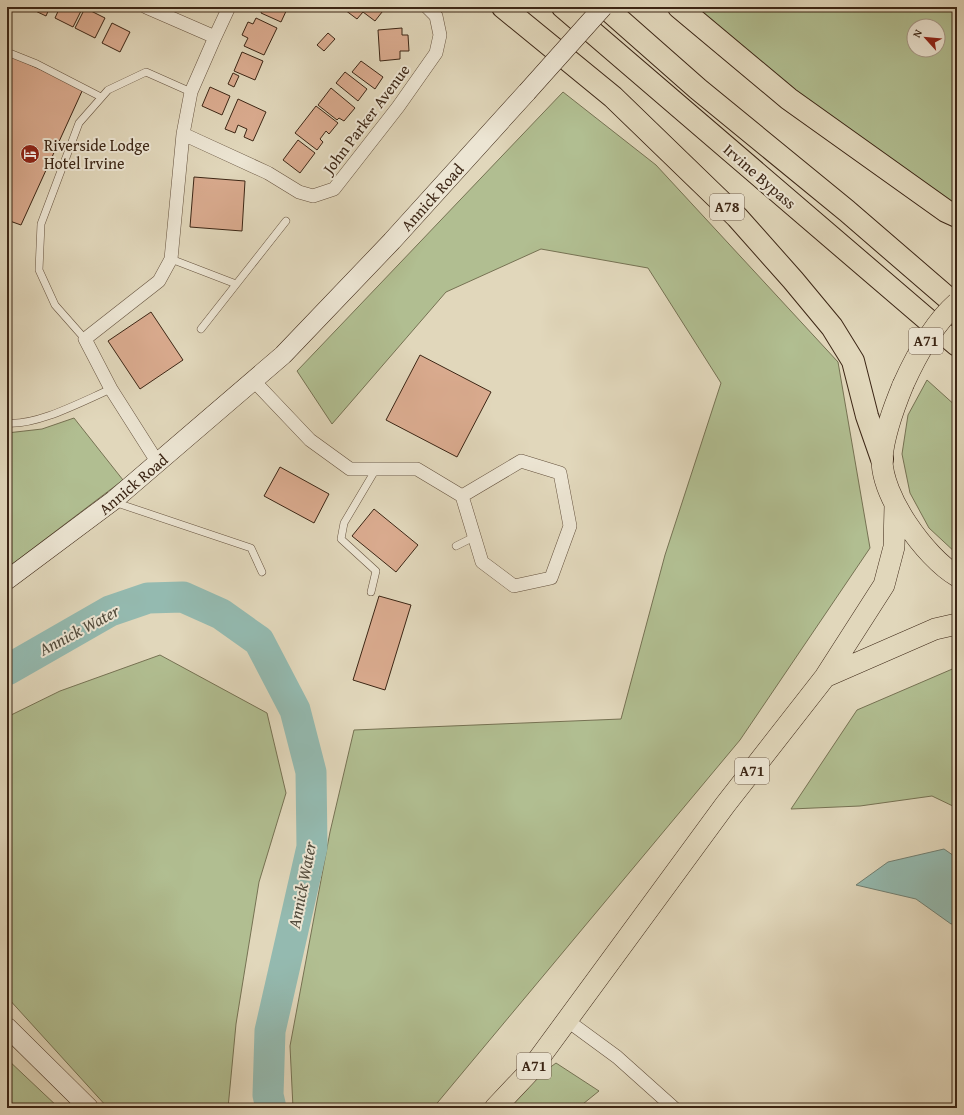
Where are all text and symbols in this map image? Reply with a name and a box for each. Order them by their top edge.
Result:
north arrow [906,18,946,58]
text: N [908,26,926,40]
street label: John Parker Avenue [315,59,415,181]
place label: Riverside Lodge Hotel Irvine [44,133,150,175]
street label: Irvine Bypass [718,137,802,215]
hotel icon: Riverside Lodge Hotel Irvine [19,143,41,165]
street label: Annick Road [395,157,469,236]
road number: A78 [710,194,744,220]
road number: A71 [909,328,943,354]
street label: Annick Road [93,447,173,520]
water label: Annick Water [33,598,124,662]
road number: A71 [735,758,769,784]
water label: Annick Water [281,839,322,931]
road number: A71 [517,1053,551,1079]

